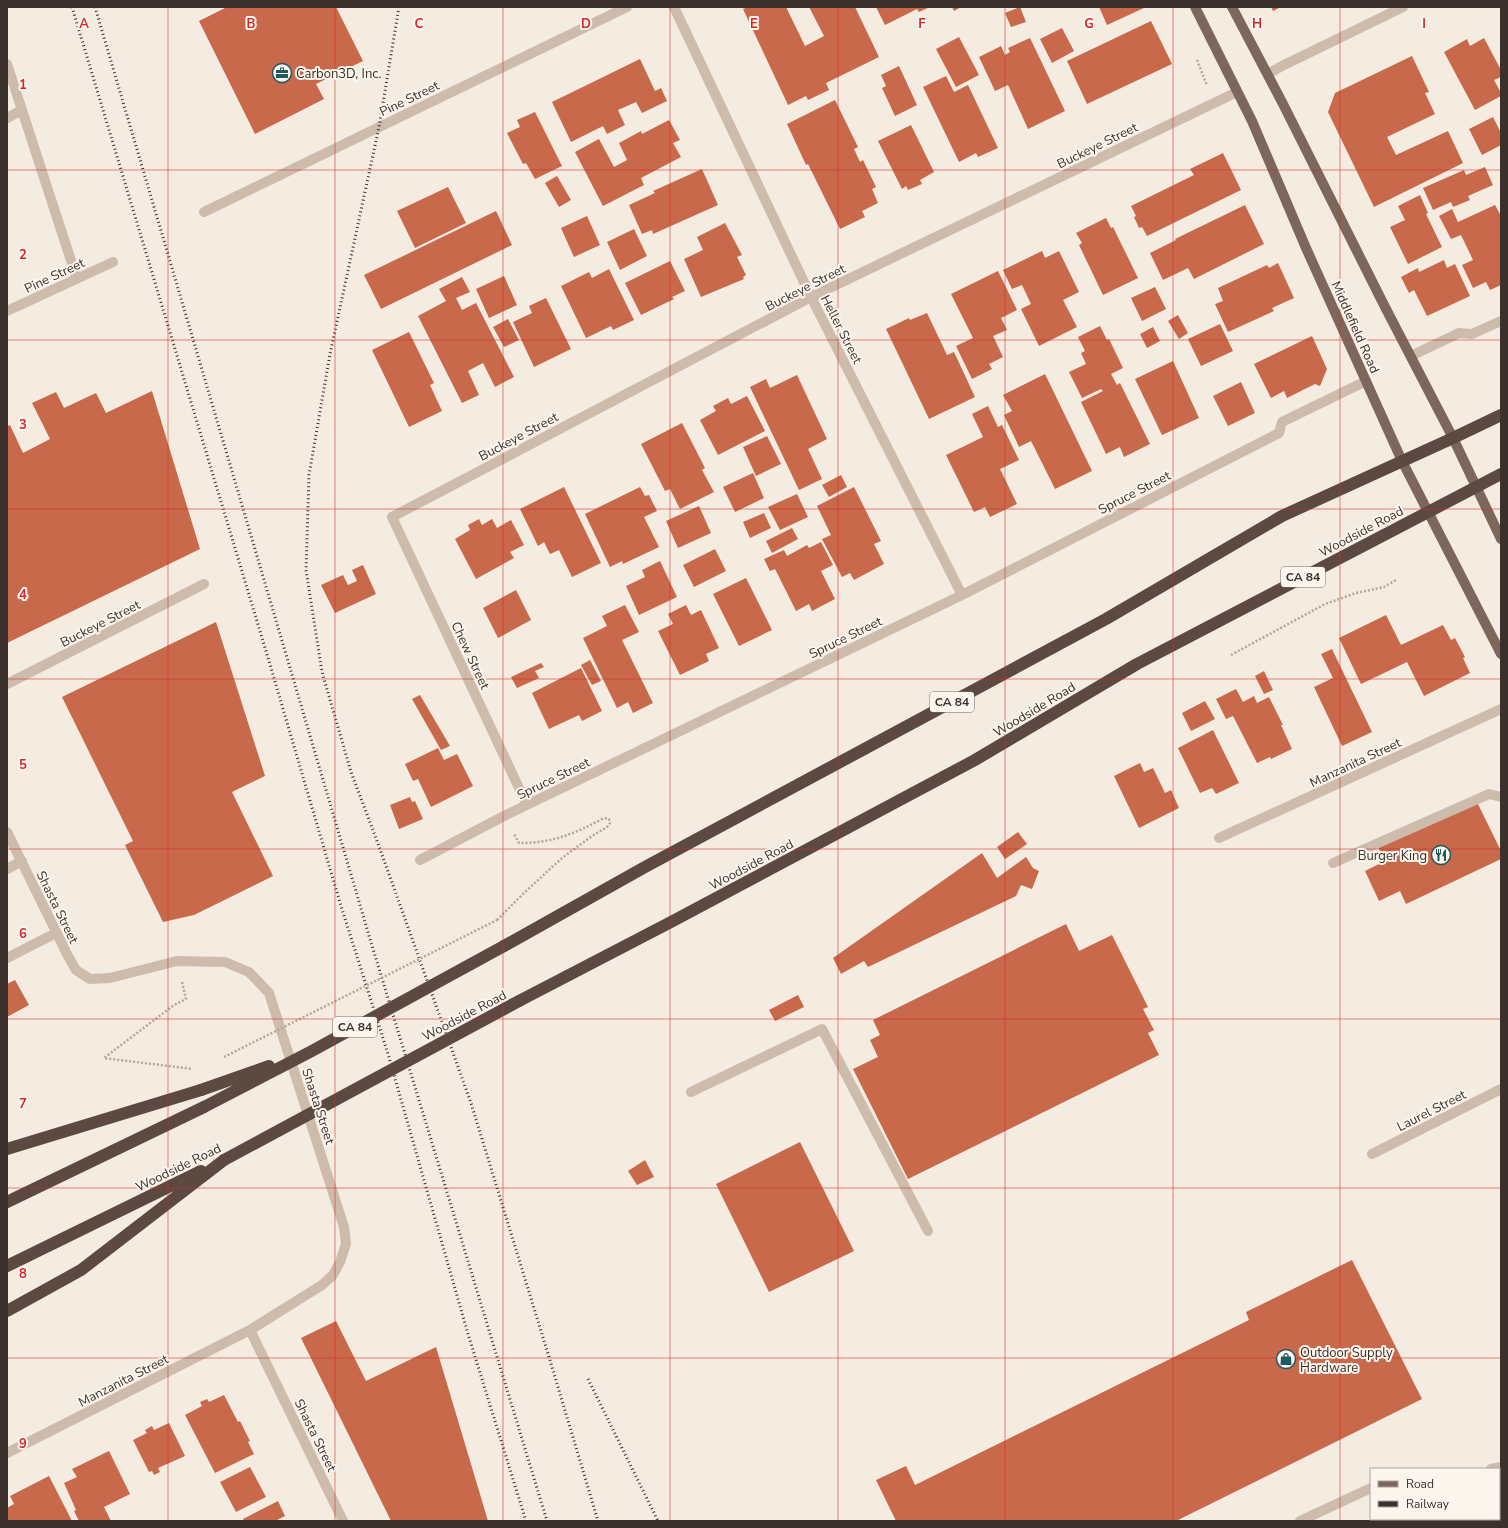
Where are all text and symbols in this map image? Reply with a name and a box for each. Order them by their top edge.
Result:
text: A [79,15,89,33]
text: B [247,15,256,33]
text: C [415,15,424,33]
text: D [581,15,591,33]
text: E [750,15,758,33]
text: F [918,15,926,33]
text: G [1084,15,1094,33]
text: H [1252,15,1262,33]
text: I [1422,15,1426,33]
office icon: Carbon3D, Inc. [271,62,293,84]
place label: Carbon3D, Inc. [296,65,381,83]
text: 1 [19,76,27,94]
street label: Pine Street [377,77,443,121]
street label: Buckeye Street [1054,118,1141,173]
text: 2 [19,246,27,264]
street label: Pine Street [21,254,88,298]
street label: Buckeye Street [762,260,849,316]
street label: Middlefield Road [1327,278,1383,376]
street label: Heller Street [816,292,866,367]
street label: Buckeye Street [476,408,562,465]
text: 3 [19,416,27,434]
street label: Spruce Street [1095,467,1174,519]
street label: Woodside Road [1316,502,1407,562]
road number: CA 84 [1281,567,1325,587]
text: 4 [19,586,27,604]
street label: Buckeye Street [57,596,144,652]
street label: Spruce Street [806,612,885,663]
street label: Chew Street [447,619,494,693]
street label: Woodside Road [990,678,1079,742]
road number: CA 84 [930,692,974,712]
street label: Manzanita Street [1307,734,1404,792]
street label: Spruce Street [514,753,593,804]
text: 5 [19,756,27,774]
street label: Woodside Road [706,835,797,895]
restaurant icon: Burger King [1430,844,1452,866]
place label: Burger King [1358,847,1427,865]
street label: Shasta Street [32,868,83,947]
text: 6 [19,925,27,943]
street label: Woodside Road [419,986,510,1046]
road number: CA 84 [333,1017,377,1037]
street label: Shasta Street [297,1066,339,1147]
street label: Laurel Street [1394,1086,1470,1136]
text: 7 [19,1095,27,1113]
street label: Woodside Road [133,1139,224,1196]
text: 8 [19,1265,27,1283]
place label: Outdoor Supply Hardware [1300,1344,1393,1377]
shop icon: Outdoor Supply Hardware [1275,1348,1297,1370]
street label: Manzanita Street [75,1350,172,1411]
street label: Shasta Street [290,1396,341,1475]
text: 9 [19,1435,27,1453]
legend [1370,1468,1500,1520]
text: Road [1406,1476,1434,1492]
text: Railway [1406,1496,1450,1512]

